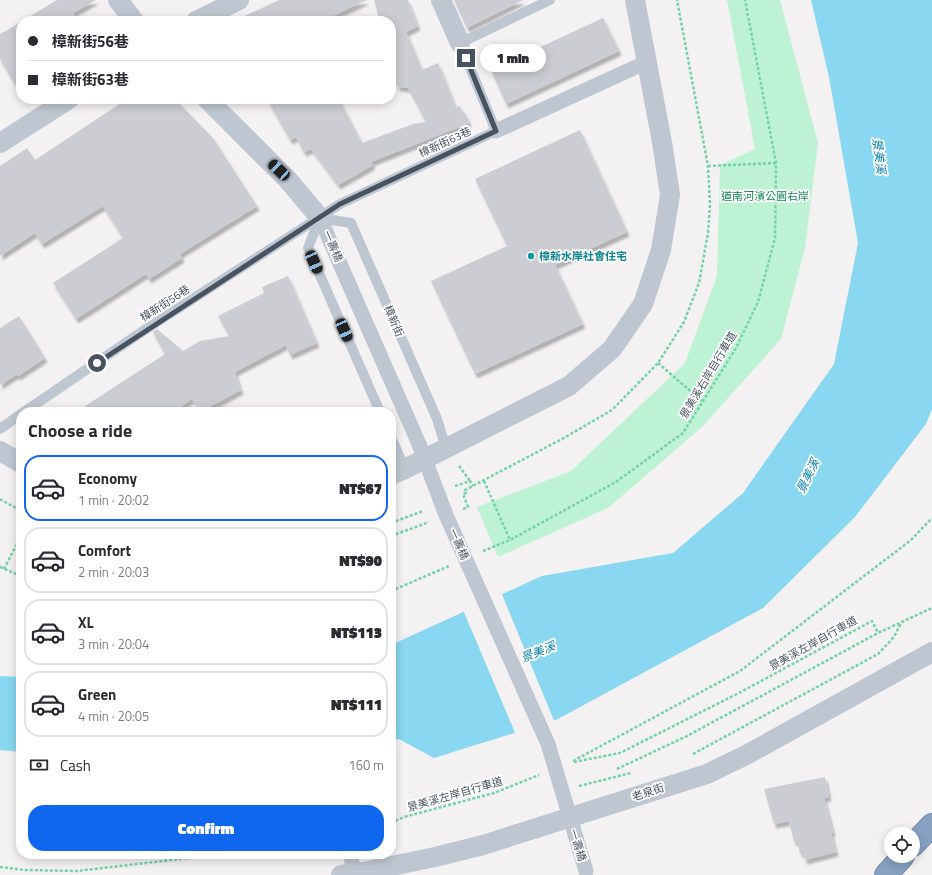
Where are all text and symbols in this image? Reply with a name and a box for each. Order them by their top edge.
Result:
text: 樟新街56巷 [52,30,129,53]
callout: 1 min [480,44,546,72]
text: 1 min [497,48,529,68]
route end [457,49,475,67]
text: 樟新街63巷 [52,68,129,91]
street label: 樟新街63巷 [416,123,474,161]
water label: 景美溪 [868,137,891,177]
car [266,157,292,183]
park label: 道南河濱公園右岸 [721,188,809,204]
street label: 一壽橋 [319,228,347,264]
place label: 樟新水岸社會住宅 [539,248,627,264]
car [304,249,324,275]
marker: 樟新水岸社會住宅 [526,251,536,261]
street label: 樟新街56巷 [137,281,193,325]
street label: 樟新街 [380,303,408,339]
car [334,317,354,343]
street label: 景美溪右岸自行車道 [676,328,740,422]
route start [88,354,106,372]
text: Choose a ride [28,417,132,444]
water label: 景美溪 [791,454,825,496]
text: Economy [78,467,137,490]
icon: car [30,470,66,506]
text: NT$67 [339,477,382,500]
text: 1 min · 20:02 [78,490,149,510]
street label: 一壽橋 [445,526,473,562]
text: Comfort [78,539,131,562]
icon: car [30,542,66,578]
text: NT$90 [339,549,382,572]
text: 2 min · 20:03 [78,562,149,582]
text: XL [78,611,94,634]
street label: 景美溪左岸自行車道 [766,612,860,674]
icon: car [30,614,66,650]
text: NT$113 [331,621,382,644]
text: 3 min · 20:04 [78,634,149,654]
water label: 景美溪 [518,635,560,667]
text: Green [78,683,116,706]
icon: car [30,686,66,722]
text: NT$111 [331,693,382,716]
text: 4 min · 20:05 [78,706,149,726]
icon: cash [28,754,50,776]
text: Cash [60,754,91,777]
text: 160 m [348,755,384,775]
street label: 景美溪左岸自行車道 [405,773,505,815]
street label: 老泉街 [630,779,666,805]
button: Confirm [28,805,384,851]
street label: 一壽橋 [566,827,590,863]
map controls [884,827,920,863]
button: locate [884,827,920,863]

